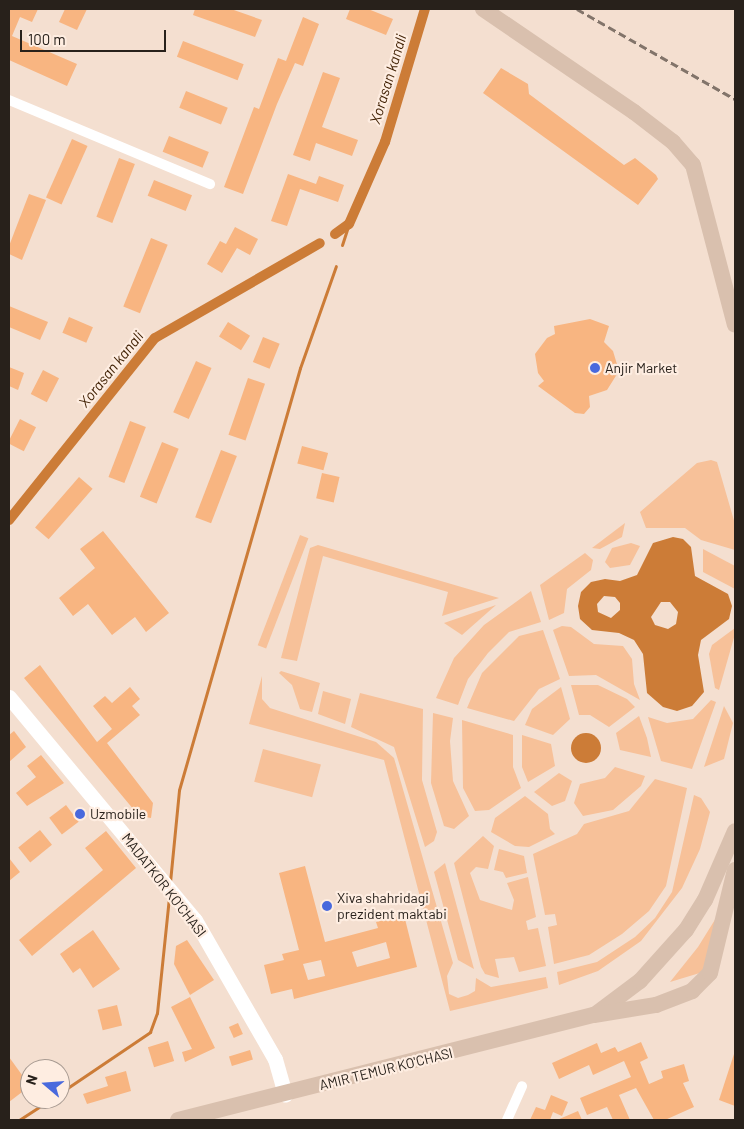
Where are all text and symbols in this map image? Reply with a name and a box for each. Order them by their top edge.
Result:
scale bar [22,20,169,52]
text: 100 m [28,30,66,48]
water label: Xorasan kanali [366,32,410,126]
water label: Xorasan kanali [75,327,147,411]
place label: Anjir Market [605,360,677,376]
marker: Anjir Market [589,362,601,374]
place label: Uzmobile [90,806,146,822]
marker: Uzmobile [74,808,86,820]
street label: MADATKOR KO'CHASI [118,830,210,940]
place label: Xiva shahridagi prezident maktabi [337,890,447,922]
marker: Xiva shahridagi prezident maktabi [321,900,333,912]
street label: AMIR TEMUR KO'CHASI [318,1044,454,1094]
north arrow [20,1059,70,1109]
text: N [22,1072,41,1087]

